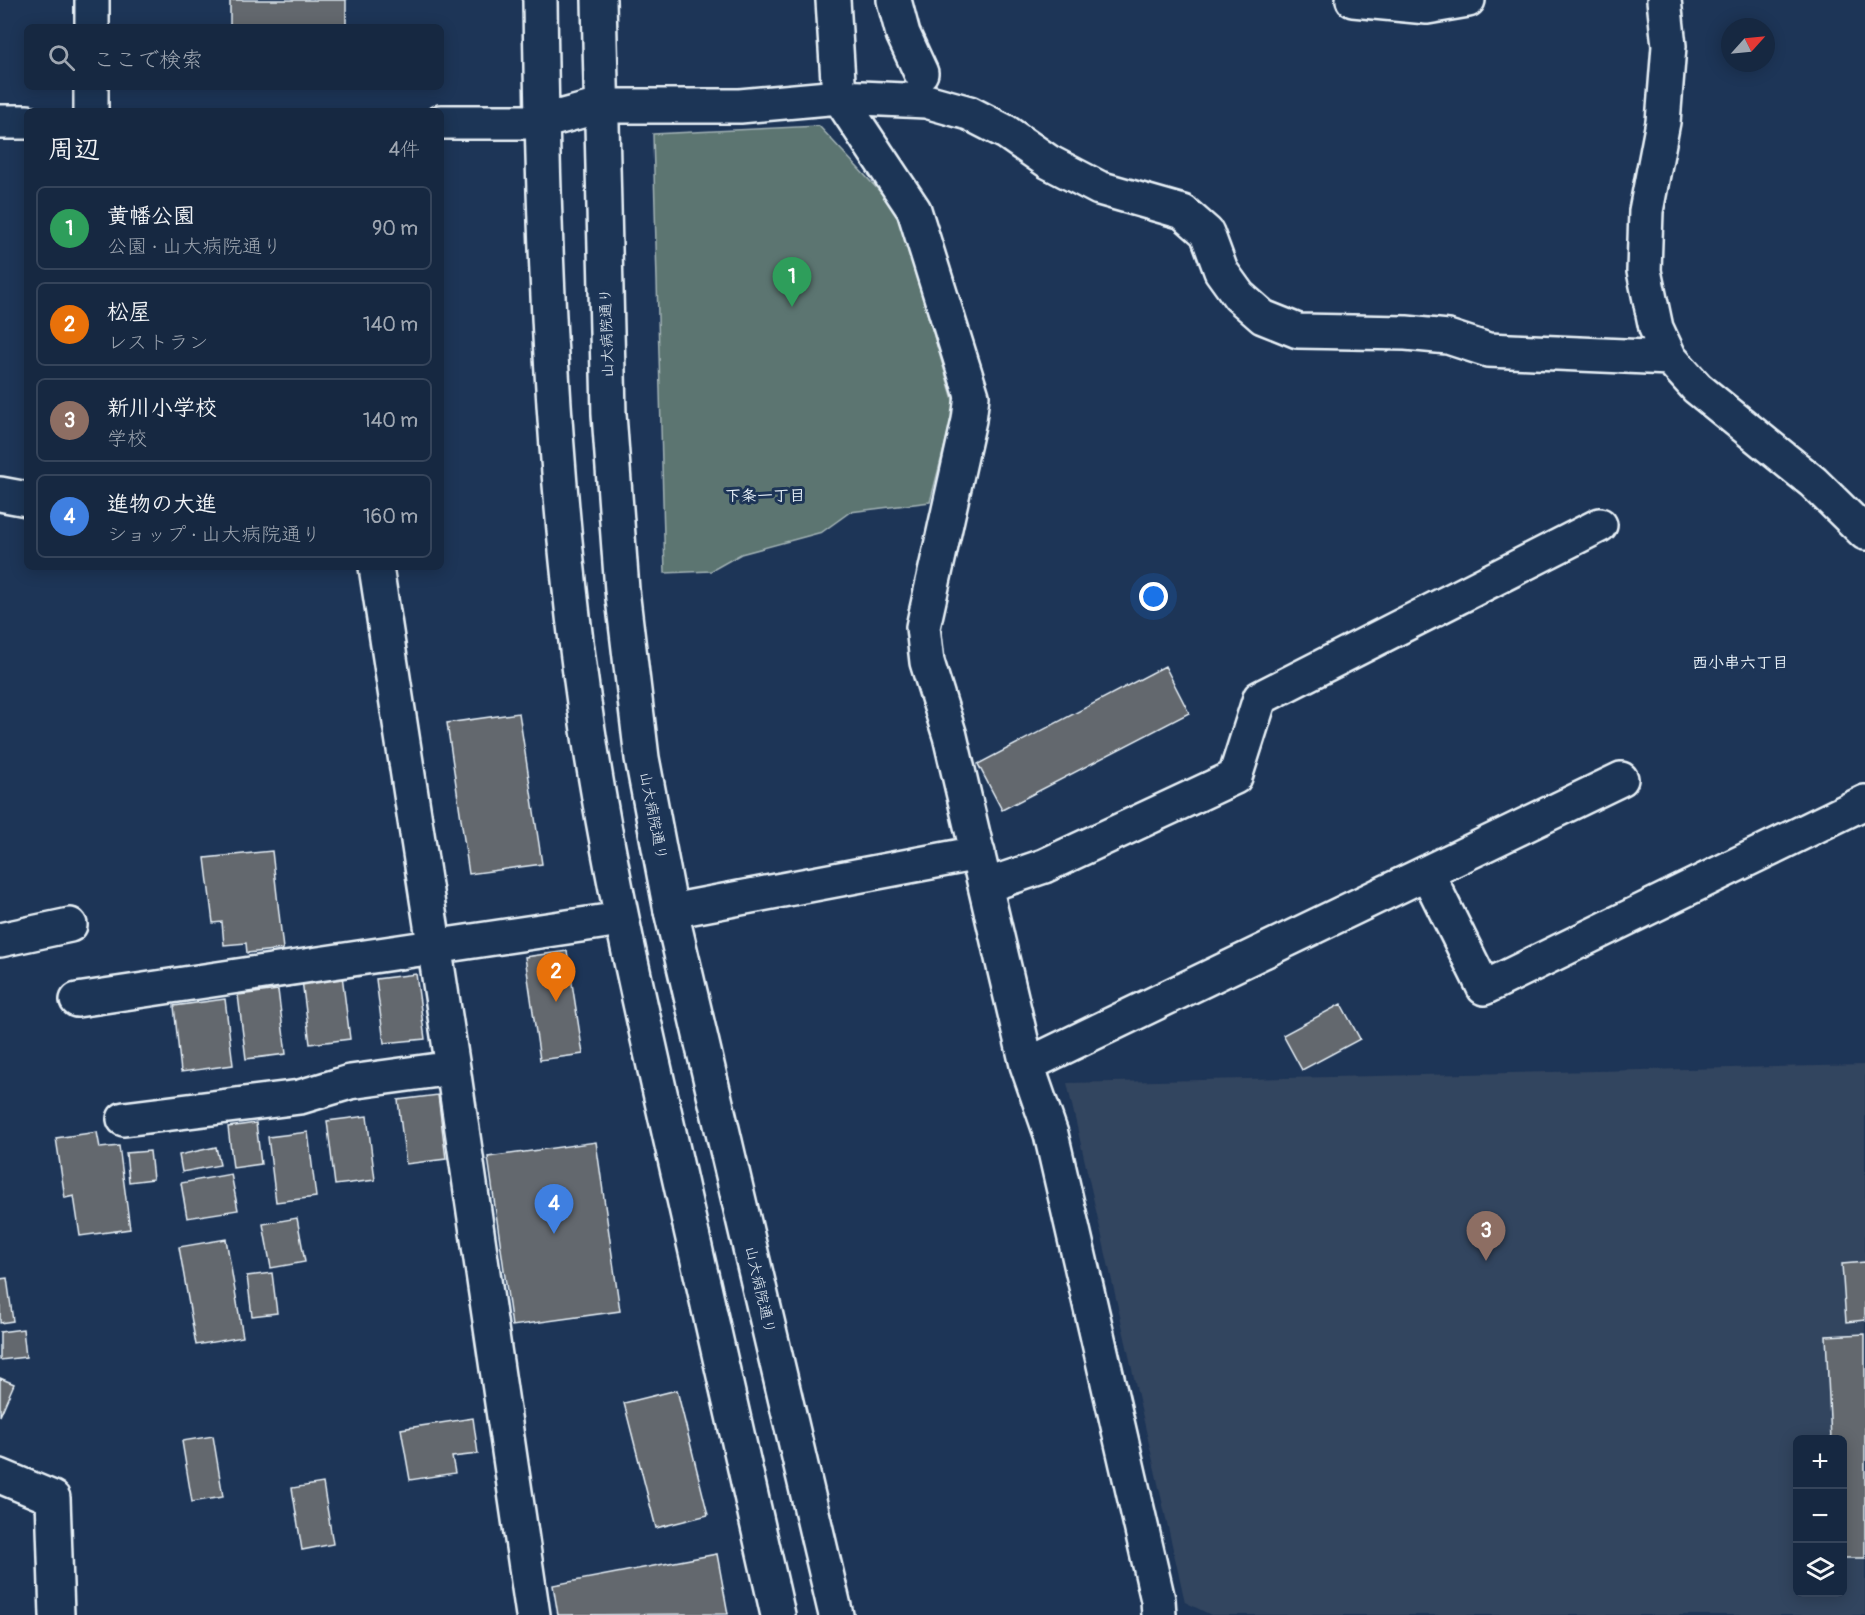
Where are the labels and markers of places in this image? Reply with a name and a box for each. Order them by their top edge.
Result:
pin: 1 [772,258,812,307]
pin: 2 [536,952,576,1002]
pin: 4 [534,1184,574,1234]
pin: 3 [1466,1212,1506,1261]

